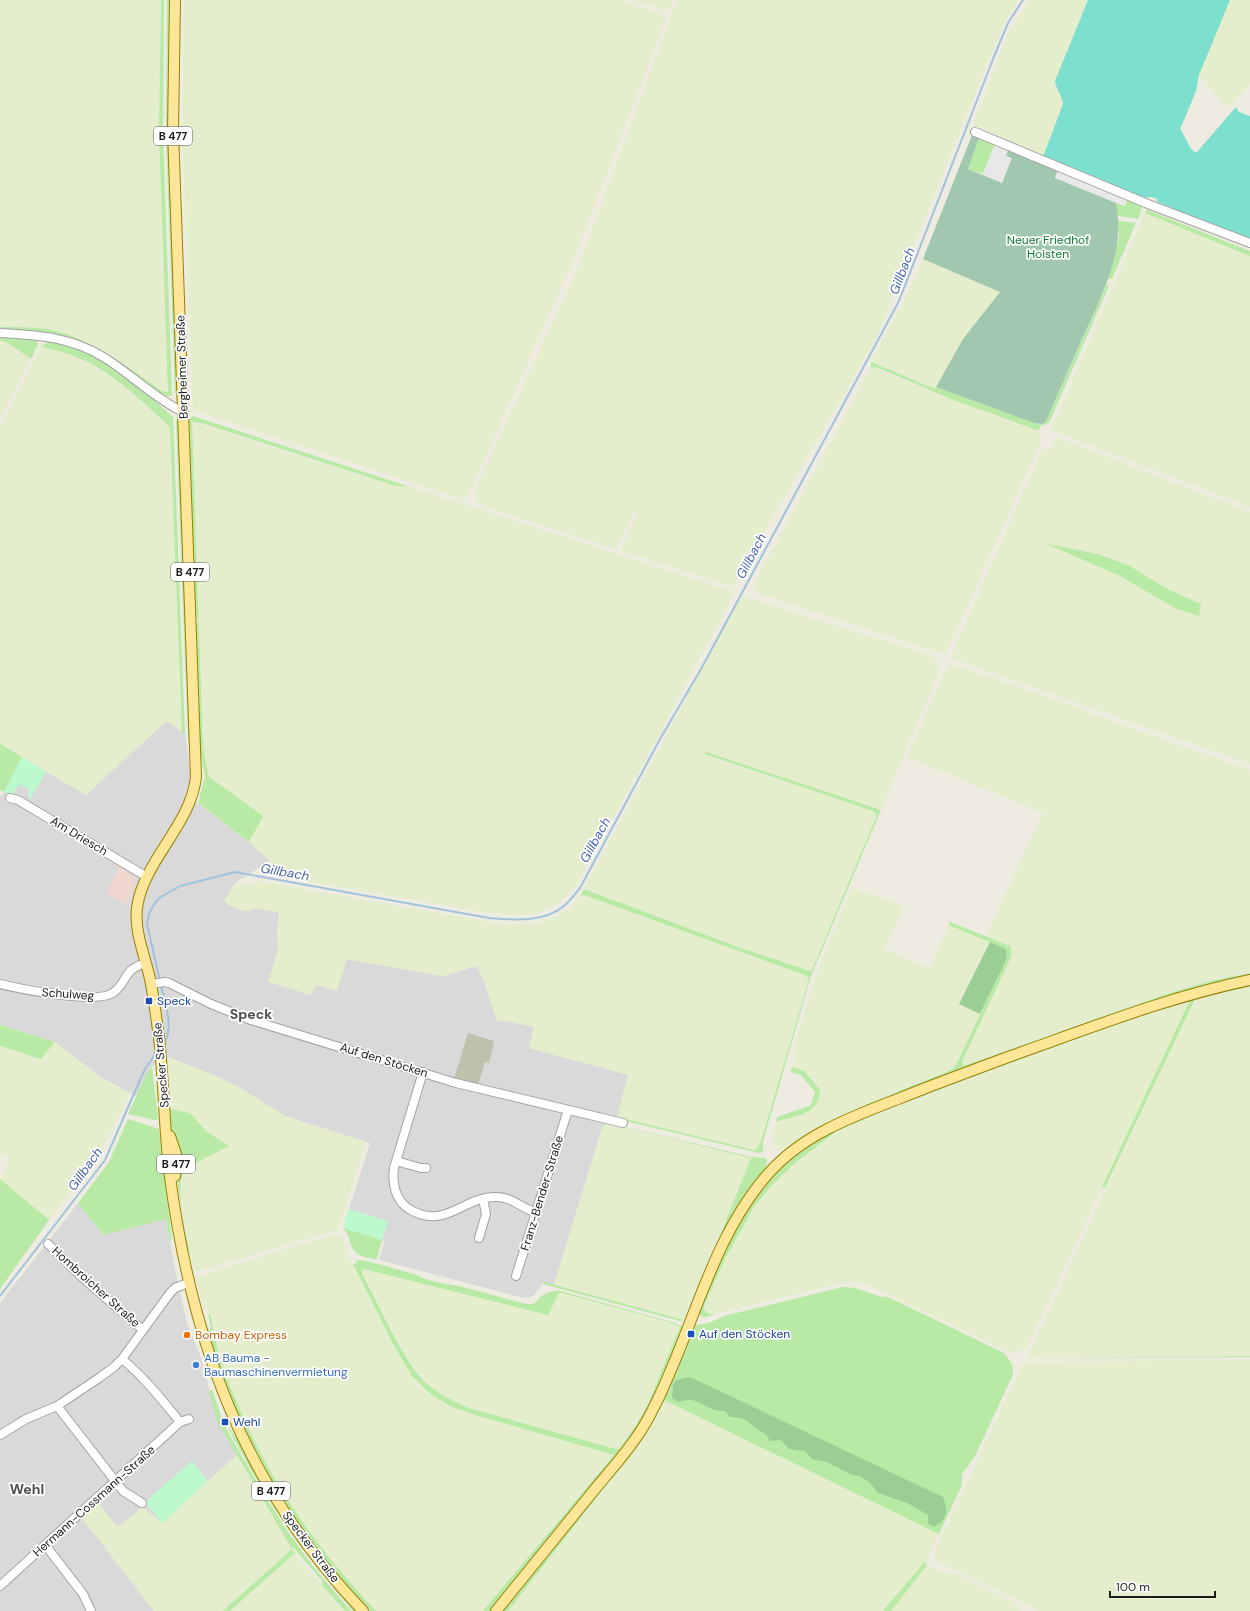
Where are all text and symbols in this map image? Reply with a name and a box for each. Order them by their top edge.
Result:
road number: B 477 [154,127,192,145]
park label: Neuer Friedhof Hoisten [1007,232,1089,262]
water label: Gillbach [885,245,919,297]
street label: Bergheimer Straße [172,315,192,419]
water label: Gillbach [732,530,770,582]
road number: B 477 [171,563,209,581]
street label: Am Driesch [47,813,111,859]
water label: Gillbach [576,814,614,866]
water label: Gillbach [259,859,311,885]
street label: Schulweg [41,984,95,1004]
place label: Speck [157,993,191,1009]
marker: Speck [144,996,154,1006]
district label: Speck [230,1005,272,1023]
street label: Specker Straße [149,1022,173,1108]
street label: Auf den Stöcken [338,1039,430,1081]
street label: Franz-Bender-Straße [517,1133,567,1253]
water label: Gillbach [64,1144,106,1194]
road number: B 477 [157,1155,195,1173]
street label: Hombroicher Straße [49,1243,144,1331]
place label: Auf den Stöcken [699,1326,790,1342]
place label: Bombay Express [195,1327,287,1343]
marker: Auf den Stöcken [686,1329,696,1339]
marker: Bombay Express [182,1330,192,1340]
place label: AB Bauma - Baumaschinenvermietung [204,1350,348,1380]
marker: AB Bauma - Baumaschinenvermietung [191,1360,201,1370]
place label: Wehl [233,1414,260,1430]
marker: Wehl [220,1417,230,1427]
street label: Hermann-Cossmann-Straße [29,1442,159,1560]
district label: Wehl [10,1480,44,1498]
road number: B 477 [252,1482,290,1500]
street label: Specker Straße [279,1508,343,1586]
scale bar [1110,1573,1215,1599]
text: 100 m [1116,1579,1150,1595]

